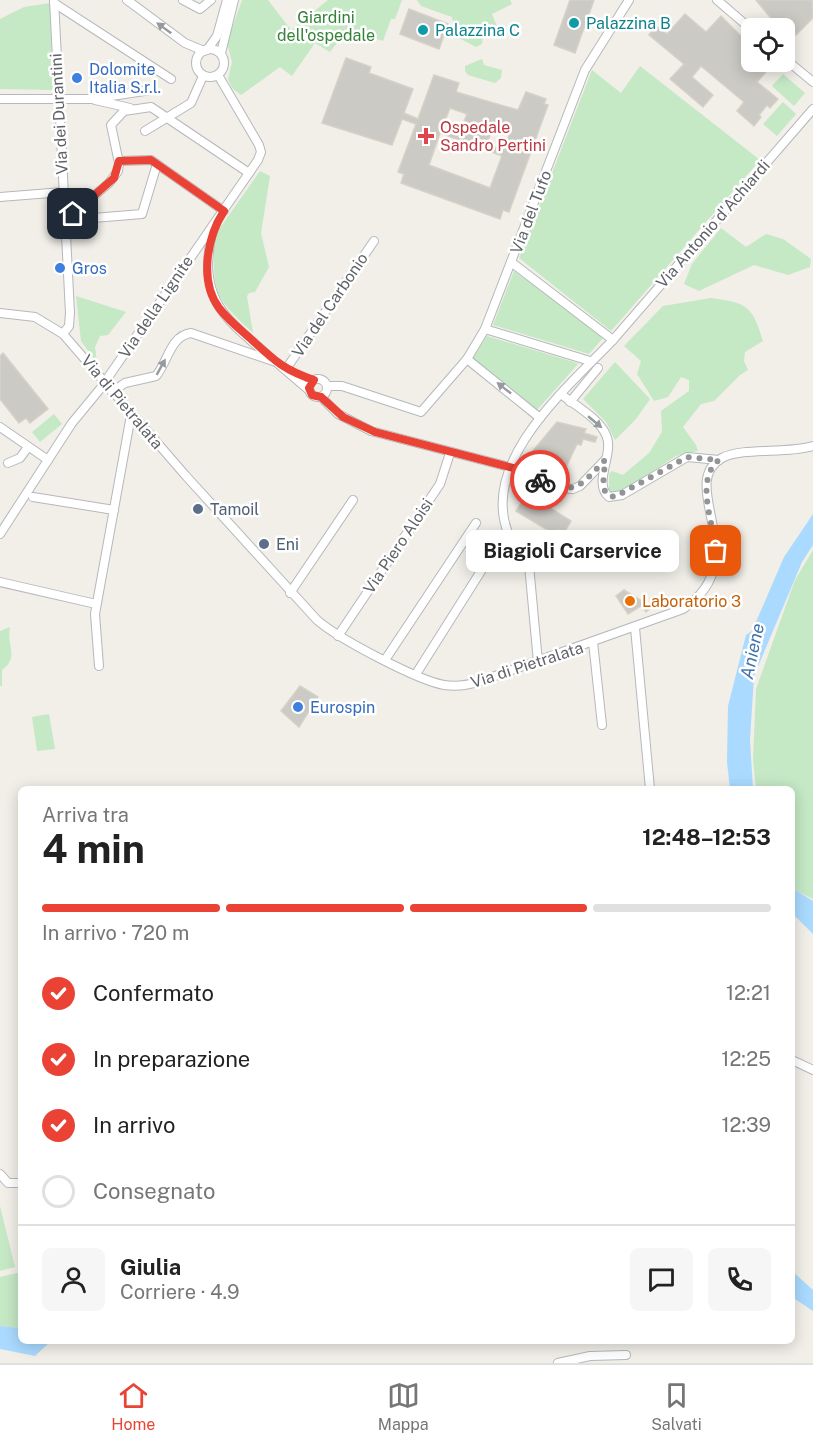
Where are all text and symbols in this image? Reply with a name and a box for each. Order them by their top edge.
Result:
park label: Giardini dell'ospedale [277,8,375,45]
place label: Palazzina B [586,14,671,33]
marker: Palazzina B [567,16,581,30]
map controls [741,18,795,72]
button: locate [741,18,795,72]
place label: Palazzina C [435,21,520,40]
one-way arrow [156,22,171,34]
marker: Palazzina C [416,23,430,37]
street label: Via dei Durantini [46,53,72,175]
place label: Dolomite Italia S.r.l. [89,60,161,97]
marker: Dolomite Italia S.r.l. [70,71,84,85]
place label: Ospedale Sandro Pertini [440,118,546,155]
marker: Ospedale Sandro Pertini [417,127,435,145]
street label: Via Antonio d'Achiardi [652,156,774,292]
street label: Via del Tufo [506,168,556,256]
pin [47,188,98,239]
icon: home [56,197,89,230]
street label: Via del Carbonio [288,249,372,361]
street label: Via della Lignite [115,252,197,362]
place label: Gros [72,259,107,278]
marker: Gros [53,261,67,275]
street label: Via di Pietralata [77,351,167,453]
one-way arrow [156,358,166,375]
one-way arrow [496,383,511,395]
one-way arrow [587,415,602,428]
courier [510,450,570,510]
icon: bike [524,464,557,497]
street label: Via Piero Aloisi [359,495,437,597]
place label: Tamoil [210,500,259,519]
marker: Tamoil [191,502,205,516]
pin [690,525,741,576]
callout: Biagioli Carservice [467,530,680,572]
icon: bag [699,534,732,567]
place label: Eni [276,535,299,554]
marker: Eni [257,537,271,551]
text: Biagioli Carservice [483,539,662,563]
place label: Laboratorio 3 [642,592,741,611]
marker: Laboratorio 3 [623,594,637,608]
water label: Aniene [736,621,768,681]
street label: Via di Pietralata [468,638,586,692]
place label: Eurospin [310,698,375,717]
marker: Eurospin [291,700,305,714]
text: Arriva tra [42,803,129,827]
text: 12:48–12:53 [642,824,771,850]
text: 4 min [42,826,145,872]
text: In arrivo · 720 m [42,921,189,945]
icon: check [42,977,75,1010]
text: Confermato [93,980,214,1006]
text: 12:21 [726,981,771,1005]
icon: check [42,1043,75,1076]
text: In preparazione [93,1046,250,1072]
text: 12:25 [721,1047,771,1071]
icon: check [42,1109,75,1142]
text: In arrivo [93,1112,175,1138]
text: 12:39 [721,1113,771,1137]
text: Consegnato [93,1178,215,1204]
button: person [42,1248,105,1311]
button: chat [630,1248,693,1311]
button: phone [708,1248,771,1311]
text: Giulia [120,1254,181,1280]
text: Corriere · 4.9 [120,1280,240,1304]
tab: Home [111,1379,155,1434]
tab: Mappa [378,1379,429,1434]
tab: Salvati [651,1379,702,1434]

